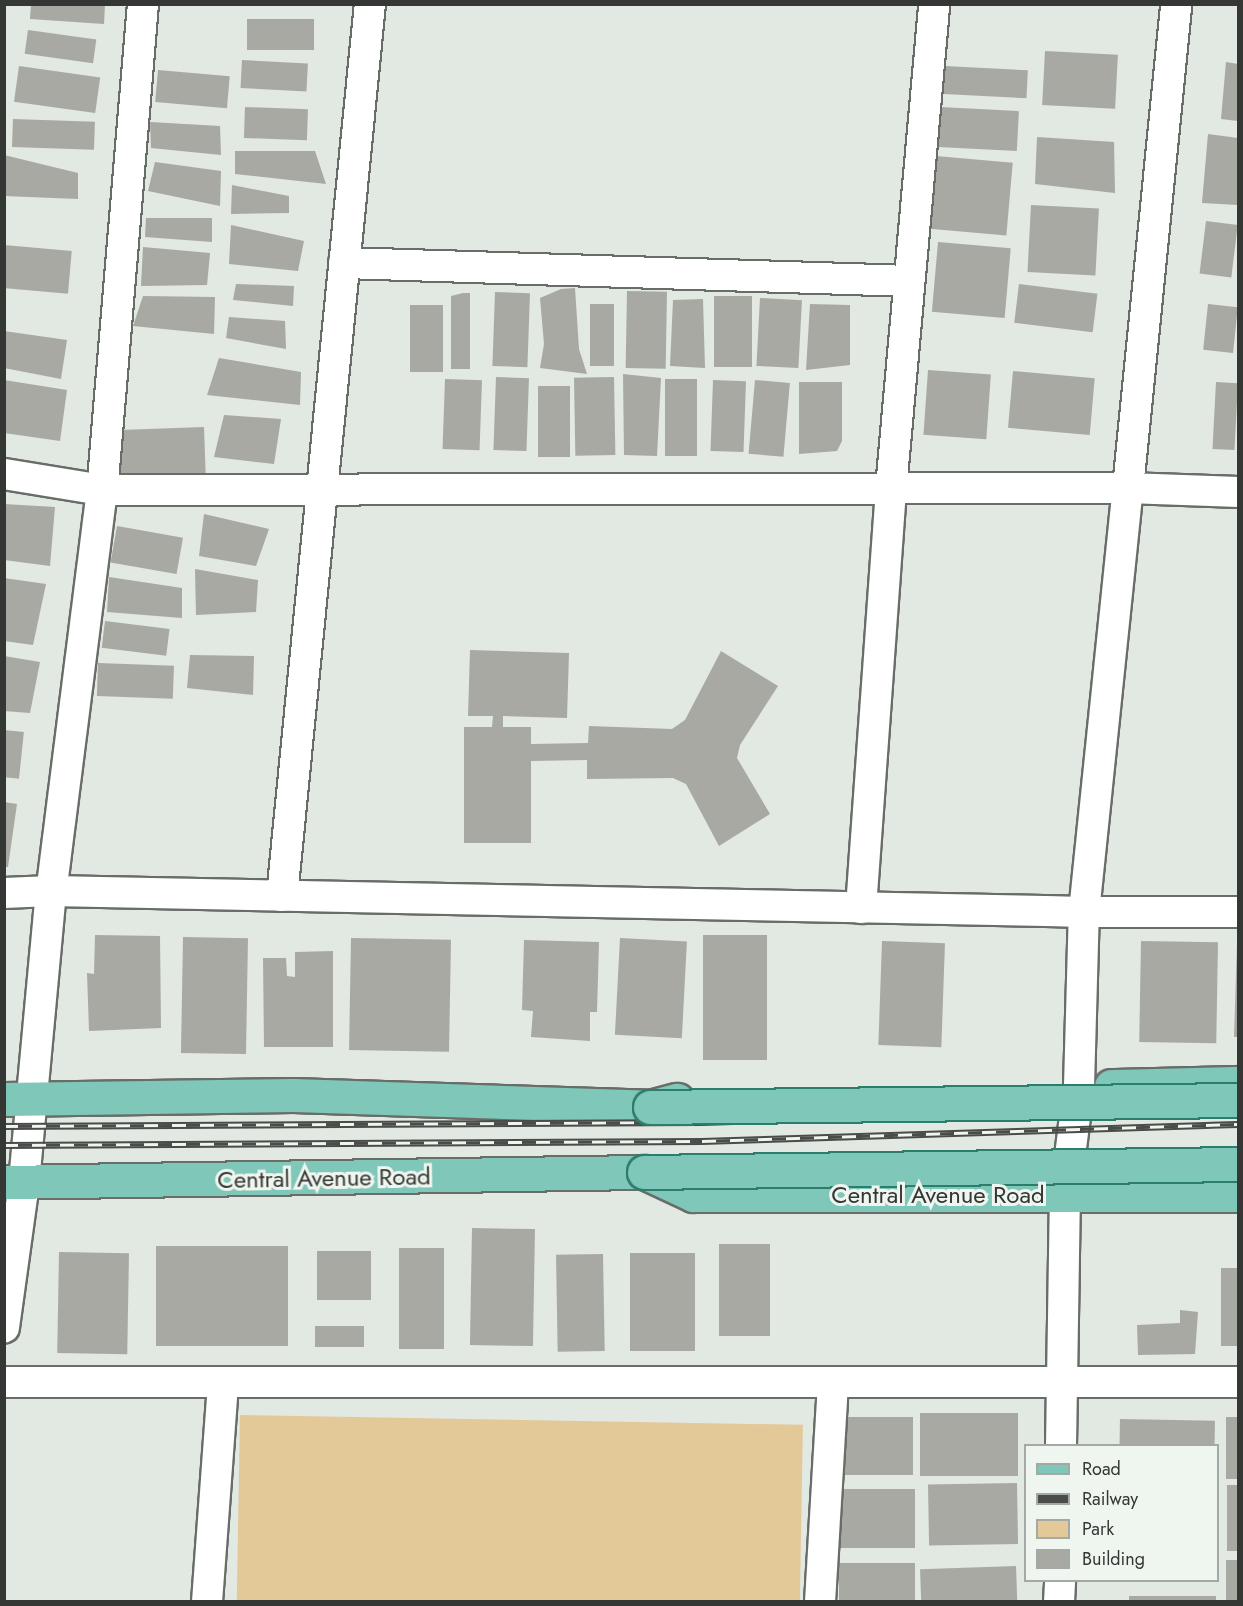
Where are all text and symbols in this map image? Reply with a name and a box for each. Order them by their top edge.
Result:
street label: Central Avenue Road [217,1162,431,1194]
street label: Central Avenue Road [831,1181,1045,1209]
legend [1024,1444,1219,1582]
text: Road [1082,1456,1121,1482]
text: Railway [1082,1486,1138,1512]
text: Park [1082,1516,1114,1542]
text: Building [1082,1546,1145,1572]

